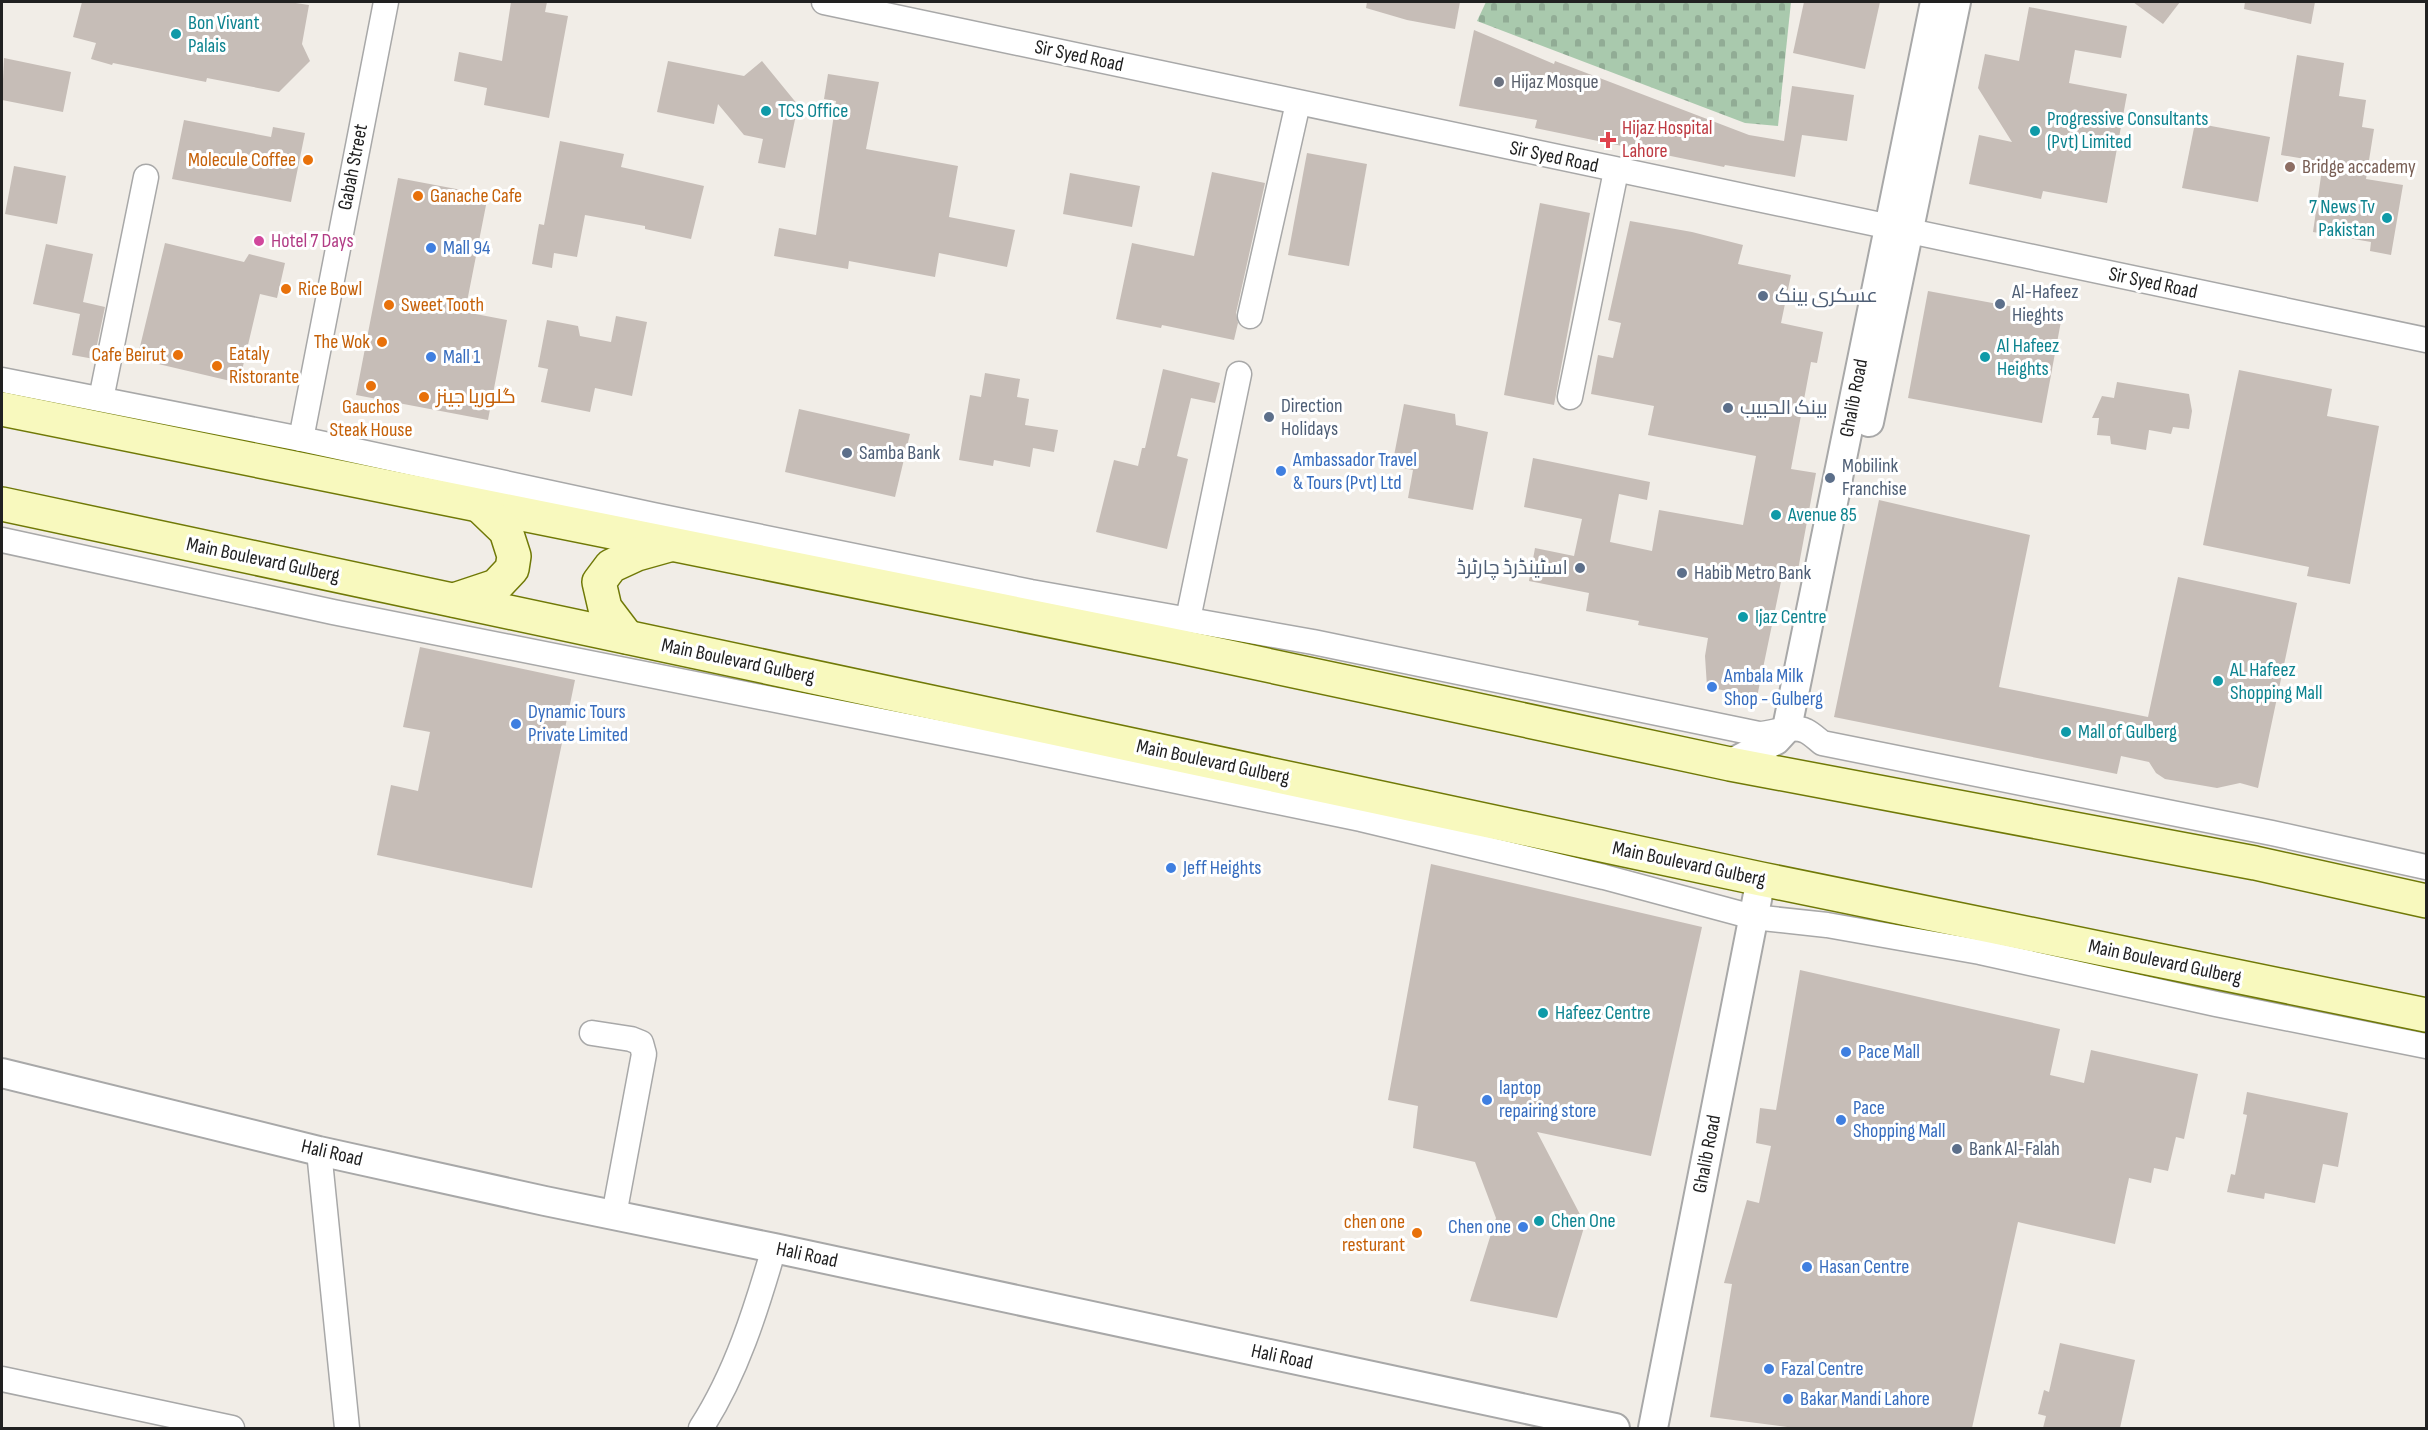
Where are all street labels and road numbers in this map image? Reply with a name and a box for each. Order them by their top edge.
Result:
street label: Sir Syed Road [1032,35,1126,77]
street label: Gabah Street [333,122,373,212]
street label: Sir Syed Road [1507,136,1601,178]
street label: Sir Syed Road [2106,262,2200,304]
street label: Ghalib Road [1835,357,1873,439]
street label: Main Boulevard Gulberg [184,532,342,588]
street label: Main Boulevard Gulberg [659,633,817,689]
street label: Main Boulevard Gulberg [1134,734,1292,790]
street label: Main Boulevard Gulberg [1610,836,1768,892]
street label: Main Boulevard Gulberg [2086,934,2244,990]
street label: Ghalib Road [1688,1113,1726,1195]
street label: Hali Road [299,1134,365,1172]
street label: Hali Road [774,1237,840,1273]
street label: Hali Road [1249,1339,1315,1375]

